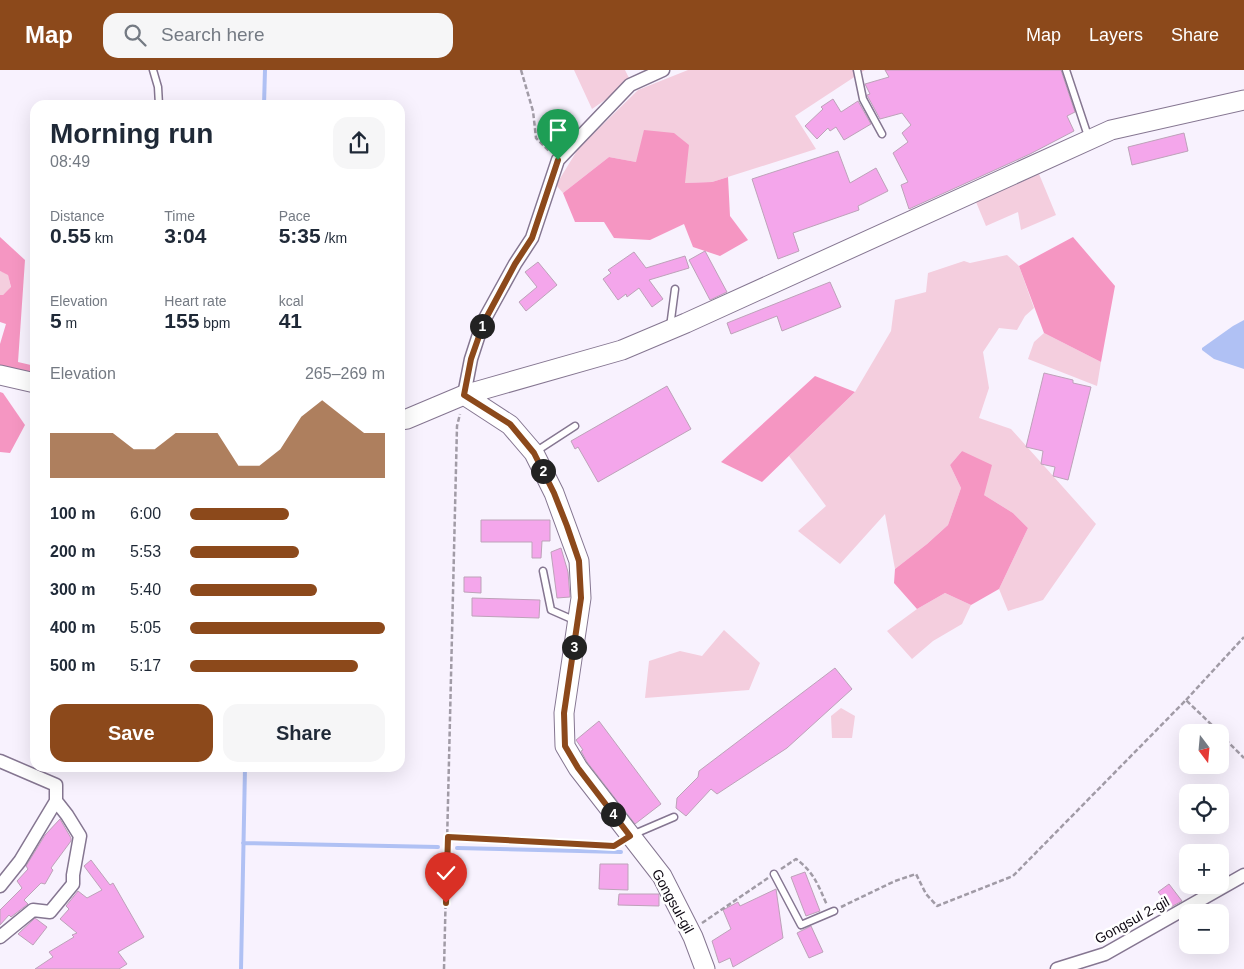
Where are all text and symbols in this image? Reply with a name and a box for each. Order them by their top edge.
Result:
search box [103,13,453,58]
text: Map [25,21,73,48]
icon: search [121,21,149,49]
text: Search here [161,24,265,45]
text: Map [1026,25,1061,45]
text: Layers [1089,25,1143,45]
text: Share [1171,25,1219,45]
pin [537,109,579,160]
icon: arrive [544,116,572,144]
button: share [333,117,385,169]
text: Morning run [50,118,213,149]
text: 08:49 [50,153,90,170]
text: Distance [50,208,104,224]
text: Time [164,208,195,224]
text: Pace [279,208,311,224]
text: 0.55 [50,224,91,247]
text: 3:04 [164,224,206,247]
text: 5:35 [279,224,321,247]
text: km [91,230,113,246]
text: /km [321,230,347,246]
text: Elevation [50,293,108,309]
text: Heart rate [164,293,227,309]
text: kcal [279,293,304,309]
text: 5 [50,309,62,332]
text: 155 [164,309,199,332]
text: 41 [279,309,302,332]
pin: 1 [470,314,494,338]
text: m [62,315,77,331]
text: bpm [199,315,231,331]
text: 1 [479,318,486,334]
text: Elevation [50,365,116,382]
text: 265–269 m [305,365,385,382]
pin: 2 [530,458,556,484]
text: 2 [540,463,547,479]
text: 100 m [50,505,95,522]
text: 6:00 [130,505,161,522]
text: 200 m [50,543,95,560]
text: 5:53 [130,543,161,560]
text: 300 m [50,581,95,598]
text: 5:40 [130,581,161,598]
text: 400 m [50,619,95,636]
text: 5:05 [130,619,161,636]
pin: 3 [562,634,586,660]
text: 3 [571,639,578,655]
text: 500 m [50,657,95,674]
text: 5:17 [130,657,161,674]
button: Save [50,704,213,762]
button: Share [223,704,385,762]
north arrow [1179,724,1229,774]
map controls [1179,724,1229,954]
button: locate [1179,784,1229,834]
pin: 4 [600,802,626,826]
text: 4 [610,806,617,822]
button: + [1179,844,1229,894]
pin [425,852,467,903]
icon: check [432,859,460,887]
street label: Gongsul-gil [649,866,697,936]
street label: Gongsul 2-gil [1092,893,1172,947]
button: − [1179,904,1229,954]

